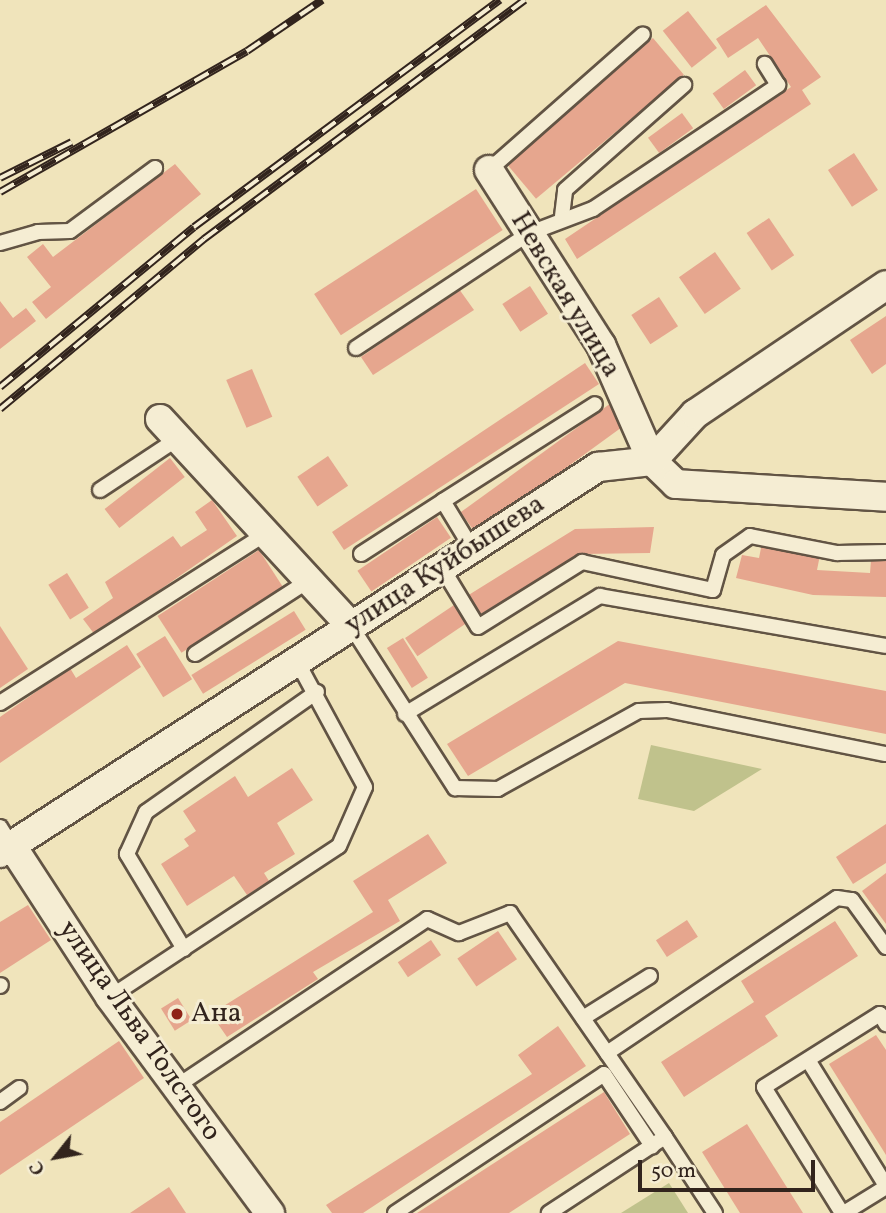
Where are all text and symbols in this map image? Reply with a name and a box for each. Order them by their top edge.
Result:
street label: Невская улица [502,206,628,384]
street label: улица Куйбышева [339,488,551,642]
street label: улица Льва Толстого [50,914,228,1148]
place label: Ана [191,997,242,1031]
marker: Ана [169,1006,185,1022]
north arrow [21,1122,91,1192]
scale bar [641,1146,818,1190]
text: С [24,1156,52,1180]
text: 50 m [651,1157,696,1186]

